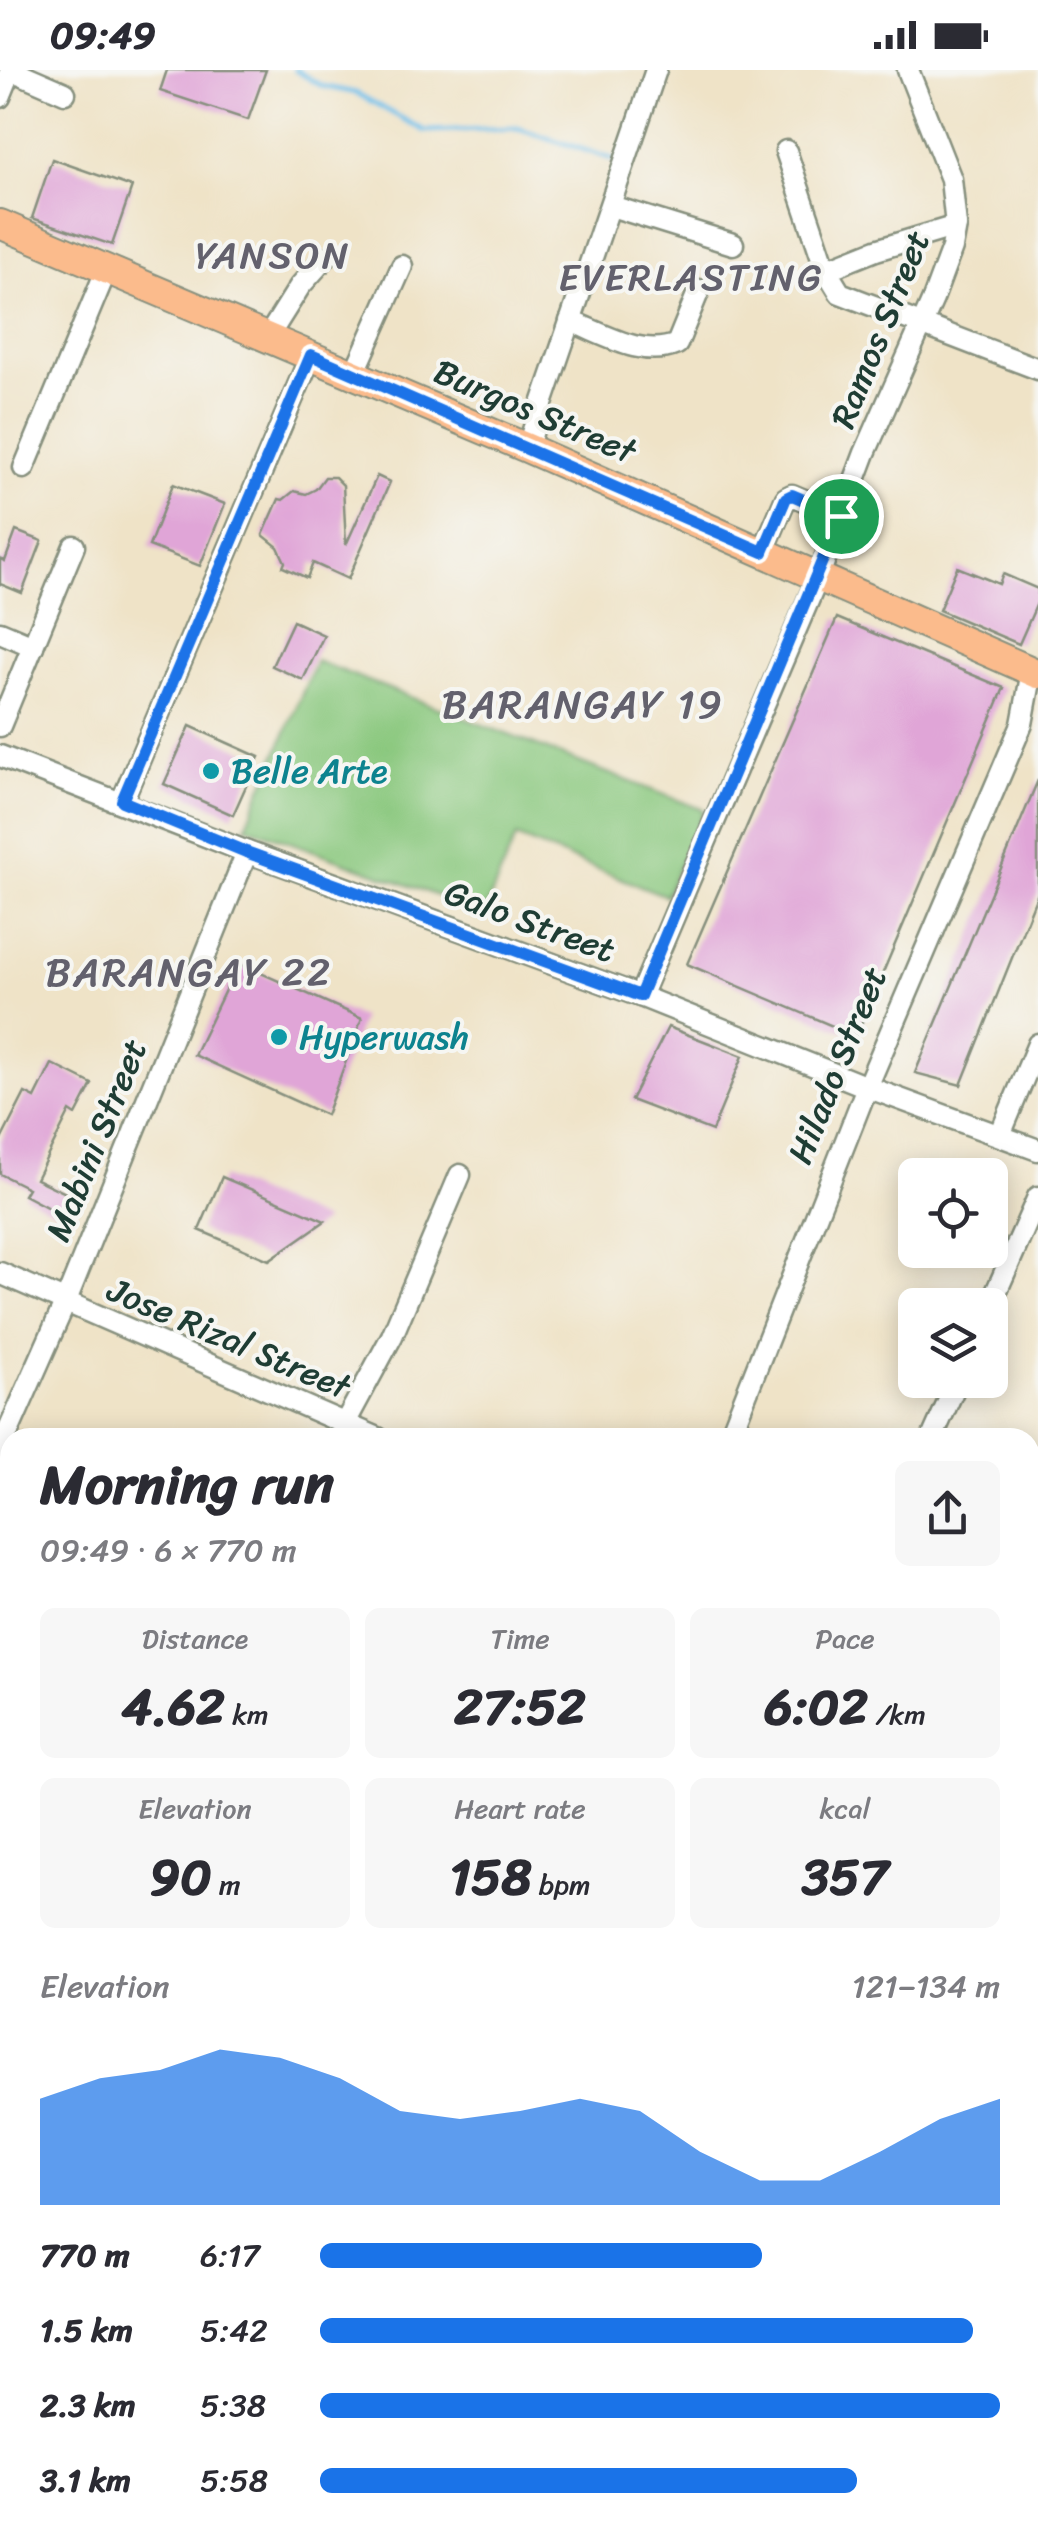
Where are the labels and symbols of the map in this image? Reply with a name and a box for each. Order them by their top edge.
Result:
street label: Ramos Street [812,220,948,438]
district label: YANSON [195,222,351,289]
district label: EVERLASTING [558,244,824,311]
street label: Burgos Street [424,341,648,482]
pin [799,474,884,559]
district label: BARANGAY 19 [442,669,724,740]
place label: Belle Arte [231,740,388,802]
marker: Belle Arte [200,760,222,782]
street label: Galo Street [436,861,624,981]
district label: BARANGAY 22 [45,937,333,1008]
street label: Hilado Street [769,957,905,1173]
place label: Hyperwash [299,1006,469,1068]
marker: Hyperwash [268,1026,290,1048]
street label: Mabini Street [27,1029,165,1251]
street label: Jose Rizal Street [97,1258,362,1418]

